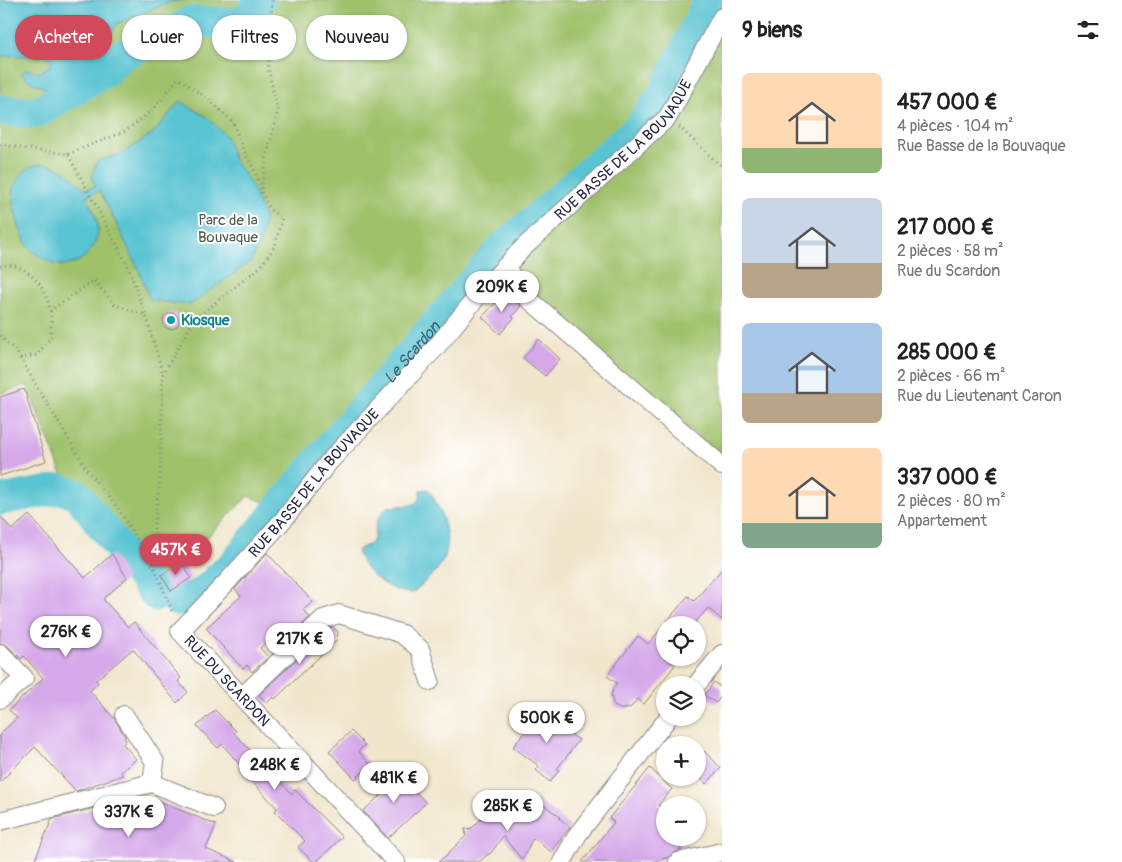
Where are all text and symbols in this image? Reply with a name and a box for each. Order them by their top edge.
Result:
chip: Acheter [15,15,112,60]
chip: Louer [122,15,202,60]
chip: Filtres [212,15,296,60]
chip: Nouveau [306,15,407,60]
icon: filters [1074,16,1102,44]
text: 9 biens [742,17,802,44]
street label: RUE BASSE DE LA BOUVAQUE [551,76,696,225]
text: 457 000 € [897,89,998,116]
icon: home [782,93,842,153]
text: 4 pièces · 104 m² [897,116,1014,136]
text: Rue Basse de la Bouvaque [897,136,1066,156]
park label: Parc de la Bouvaque [198,211,258,247]
text: 217 000 € [897,214,994,241]
icon: home [782,218,842,278]
text: 2 pièces · 58 m² [897,241,1004,261]
text: Rue du Scardon [897,261,1000,281]
pin: 209K € [461,270,543,313]
text: 209K € [476,277,528,297]
place label: Kiosque [181,311,230,330]
marker: Kiosque [165,314,177,326]
water label: Le Scardon [380,317,445,388]
text: 285 000 € [897,339,997,366]
icon: home [782,343,842,403]
text: 2 pièces · 66 m² [897,366,1005,386]
text: Rue du Lieutenant Caron [897,386,1062,406]
street label: RUE BASSE DE LA BOUVAQUE [245,405,384,562]
text: 337 000 € [897,464,998,491]
icon: home [782,468,842,528]
text: 2 pièces · 80 m² [897,491,1006,511]
text: Appartement [897,511,987,531]
pin: 457K € [135,534,217,576]
text: 457K € [151,540,201,560]
pin: 276K € [25,616,107,658]
map controls [656,616,706,846]
button: locate [656,616,706,666]
text: 276K € [41,622,91,642]
pin: 217K € [259,622,341,665]
text: 217K € [276,629,324,649]
street label: RUE DU SCARDON [180,632,274,731]
button: layers [656,676,706,726]
pin: 500K € [506,702,588,744]
text: 500K € [520,708,574,728]
button: + [656,736,706,786]
pin: 248K € [234,748,316,791]
text: 248K € [250,755,300,775]
pin: 481K € [353,762,435,804]
text: 481K € [370,768,418,788]
pin: 285K € [467,790,549,832]
pin: 337K € [88,796,170,838]
text: 285K € [483,796,533,816]
button: − [656,796,706,846]
text: 337K € [104,802,154,822]

